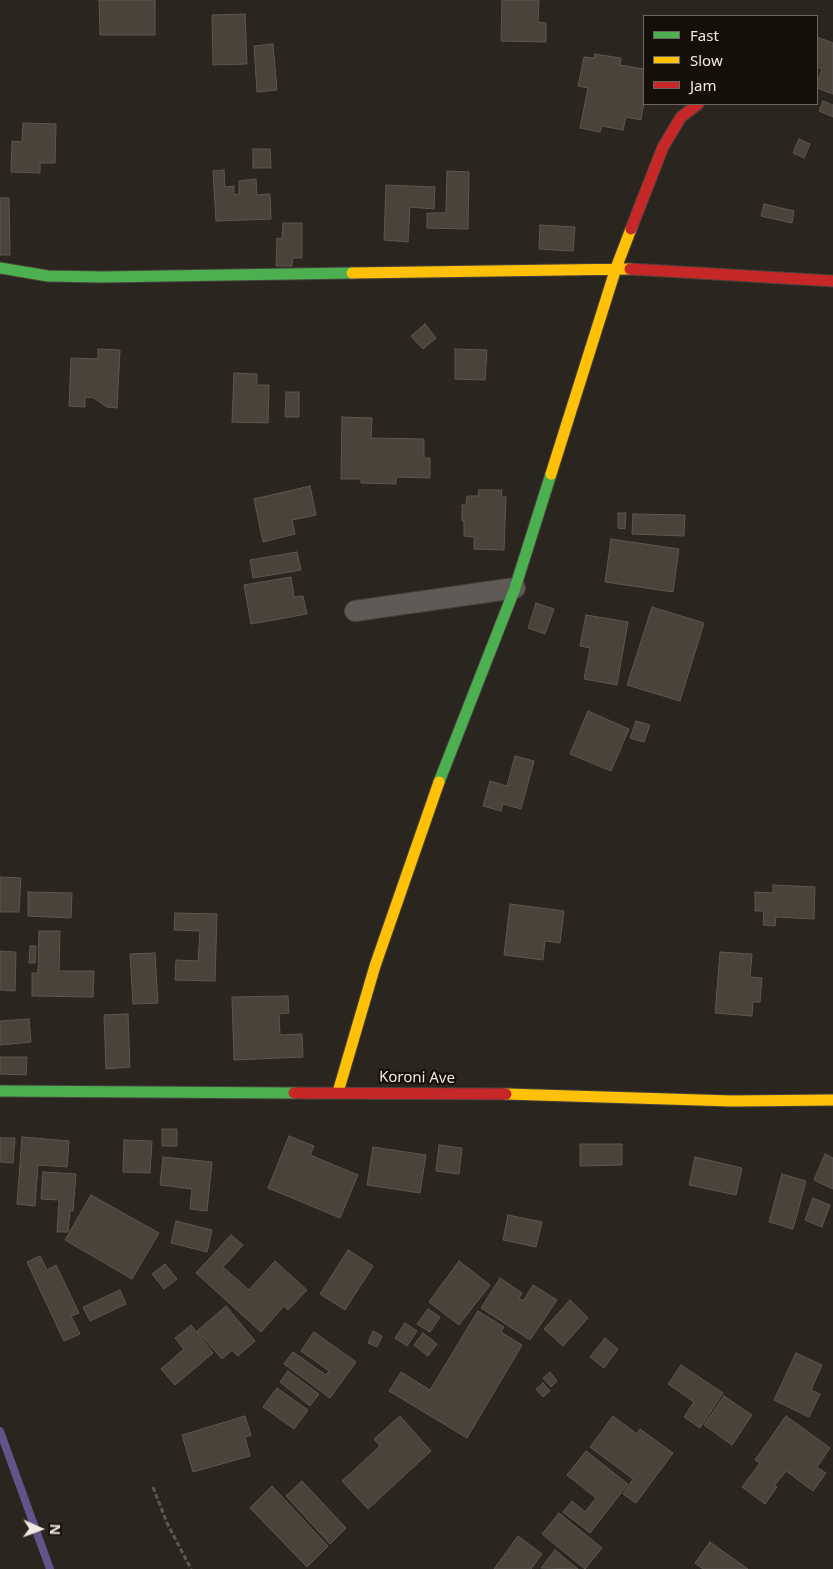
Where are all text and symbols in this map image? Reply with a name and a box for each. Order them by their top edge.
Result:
legend [643,15,818,105]
text: Fast [690,25,719,45]
text: Slow [690,50,723,70]
text: Jam [690,75,717,95]
street label: Koroni Ave [379,1068,455,1088]
north arrow [15,1504,65,1554]
text: N [46,1524,65,1536]

